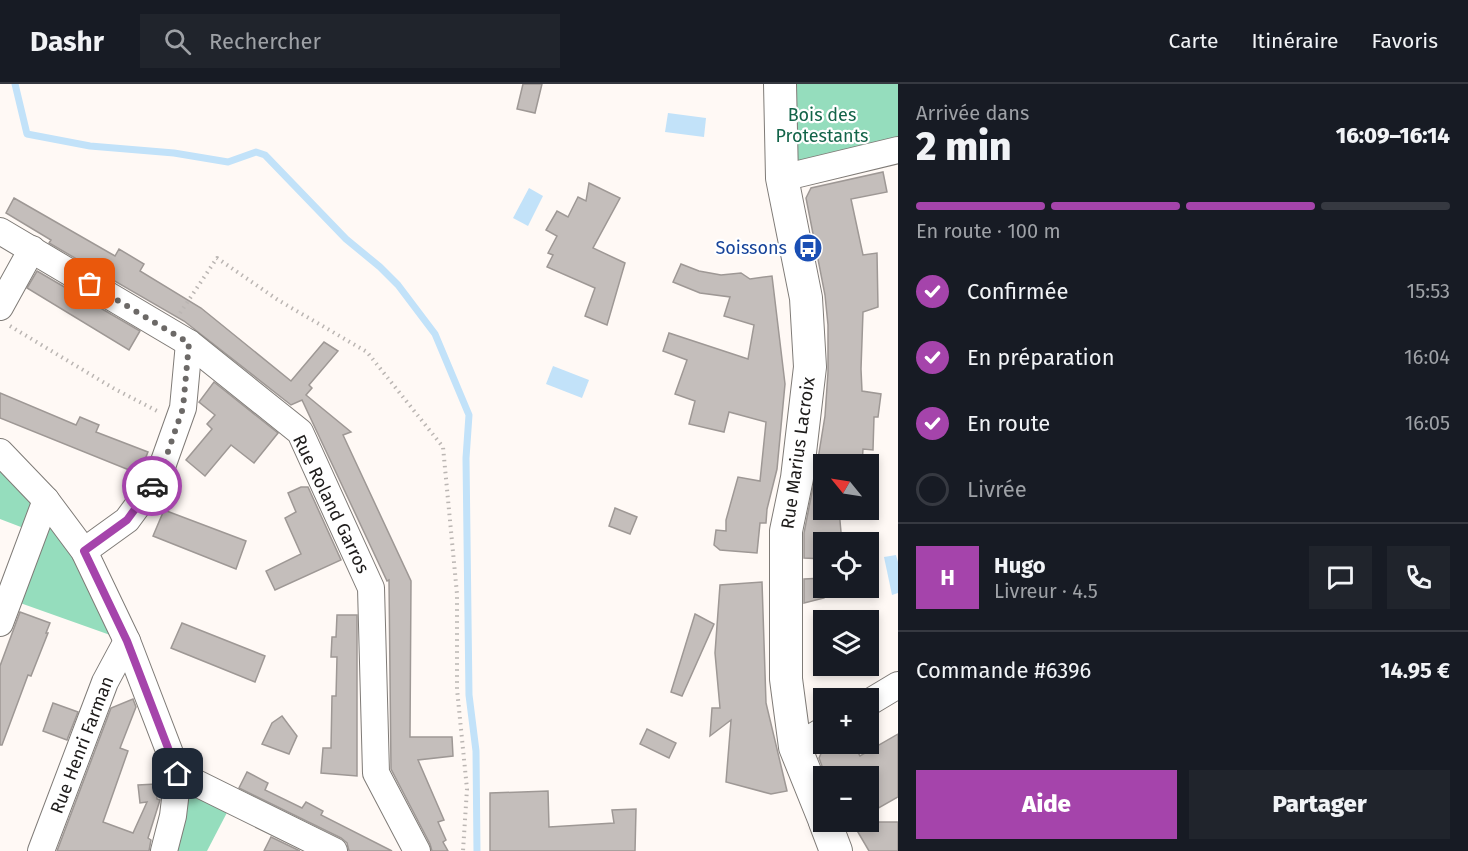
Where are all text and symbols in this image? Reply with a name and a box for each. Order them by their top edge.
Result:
search box [140,14,560,68]
text: Dashr [30,25,104,58]
icon: search [161,25,194,58]
text: Rechercher [209,28,321,55]
text: Carte [1169,28,1218,54]
text: Itinéraire [1251,28,1338,54]
text: Favoris [1371,28,1438,54]
text: Arrivée dans [916,101,1029,125]
park label: Bois des Protestants [775,104,869,147]
text: 16:09–16:14 [1336,122,1450,149]
text: 2 min [916,124,1012,170]
text: En route · 100 m [916,219,1061,243]
bus stop icon: Soissons [792,232,824,264]
place label: Soissons [716,237,787,259]
pin [64,258,115,309]
icon: bag [73,267,106,300]
icon: check [916,275,949,308]
text: Confirmée [967,278,1069,305]
text: 15:53 [1407,279,1450,303]
icon: check [916,341,949,374]
text: En préparation [967,344,1115,371]
text: 16:04 [1404,345,1450,369]
street label: Rue Marius Lacroix [776,375,820,530]
icon: check [916,407,949,440]
text: En route [967,410,1050,437]
text: 16:05 [1405,411,1450,435]
street label: Rue Roland Garros [288,431,374,577]
north arrow [813,454,879,520]
map controls [813,454,879,832]
courier [122,456,182,516]
icon: car [136,470,169,503]
text: Livrée [967,476,1027,503]
button: locate [813,532,879,598]
button: chat [1309,546,1372,609]
button: phone [1387,546,1450,609]
text: Hugo [994,552,1046,579]
text: H [940,564,955,591]
text: Livreur · 4.5 [994,579,1098,603]
button: layers [813,610,879,676]
text: Commande #6396 [916,657,1091,684]
text: 14.95 € [1380,657,1450,684]
street label: Rue Henri Farman [46,673,118,817]
button: + [813,688,879,754]
pin [152,748,203,799]
icon: home [161,757,194,790]
button: − [813,766,879,832]
button: Aide [916,770,1177,839]
button: Partager [1189,770,1450,839]

